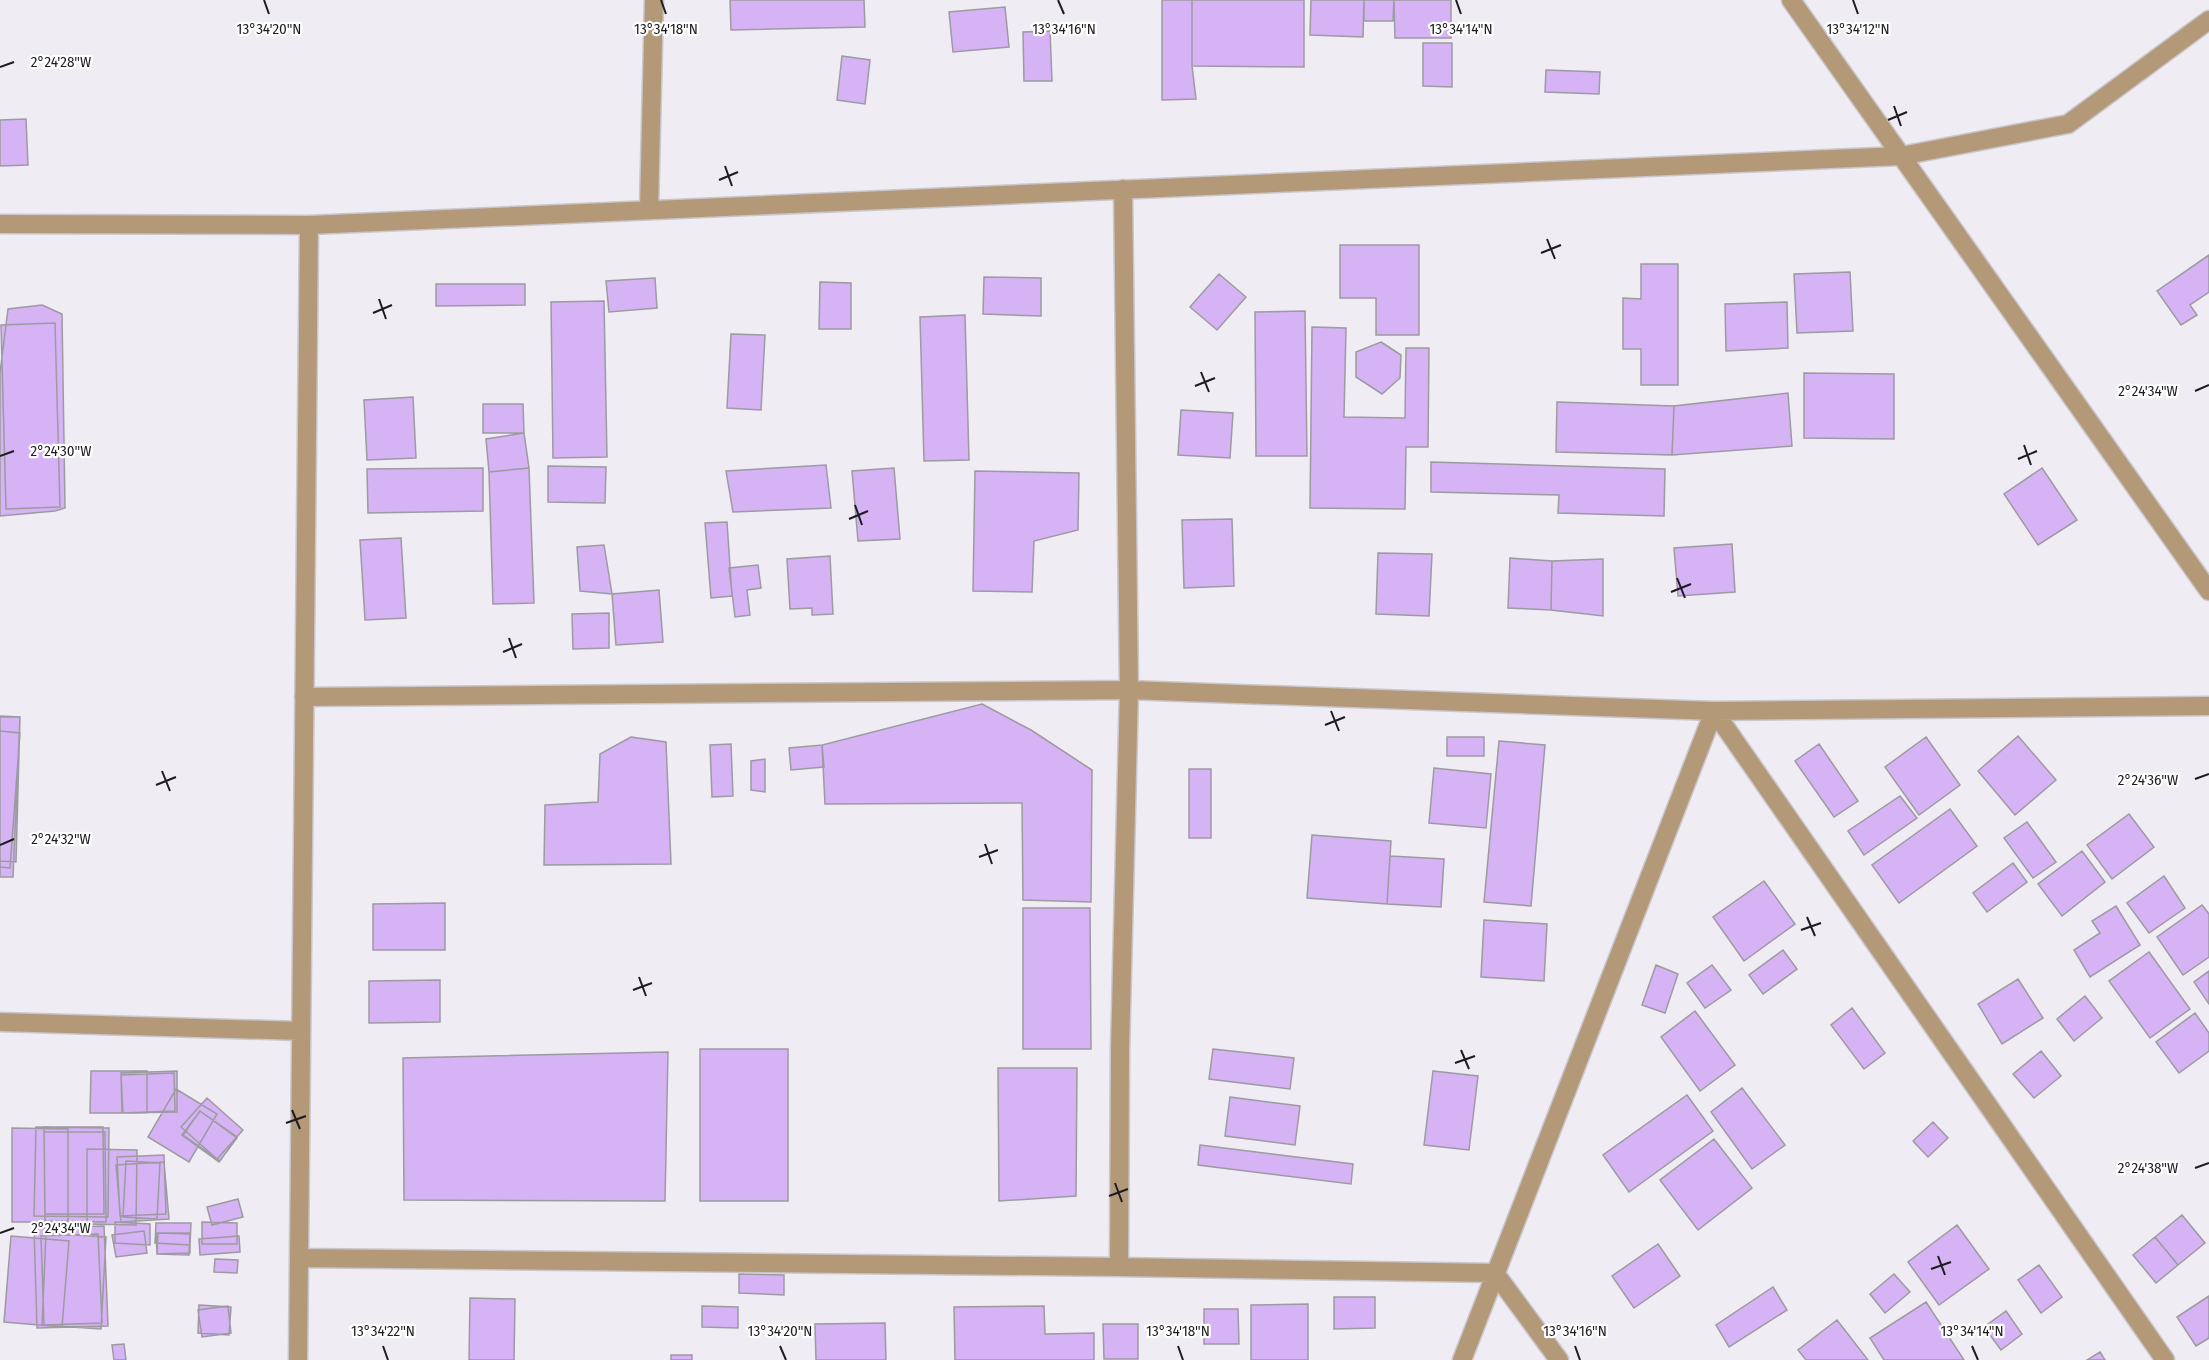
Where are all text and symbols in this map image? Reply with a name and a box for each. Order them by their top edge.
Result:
text: 13°34'20"N [237,20,301,38]
text: 13°34'18"N [634,20,698,38]
text: 13°34'16"N [1032,20,1096,38]
text: 13°34'14"N [1429,20,1493,38]
text: 13°34'12"N [1826,20,1890,38]
text: 2°24'28"W [31,53,91,71]
text: 2°24'34"W [2118,382,2178,400]
text: 2°24'30"W [31,442,91,460]
text: 2°24'36"W [2118,771,2178,789]
text: 2°24'32"W [31,830,91,848]
text: 2°24'38"W [2118,1159,2178,1177]
text: 2°24'34"W [31,1219,91,1237]
text: 13°34'22"N [351,1322,415,1340]
text: 13°34'20"N [748,1322,812,1340]
text: 13°34'18"N [1146,1322,1210,1340]
text: 13°34'16"N [1543,1322,1607,1340]
text: 13°34'14"N [1940,1322,2004,1340]

